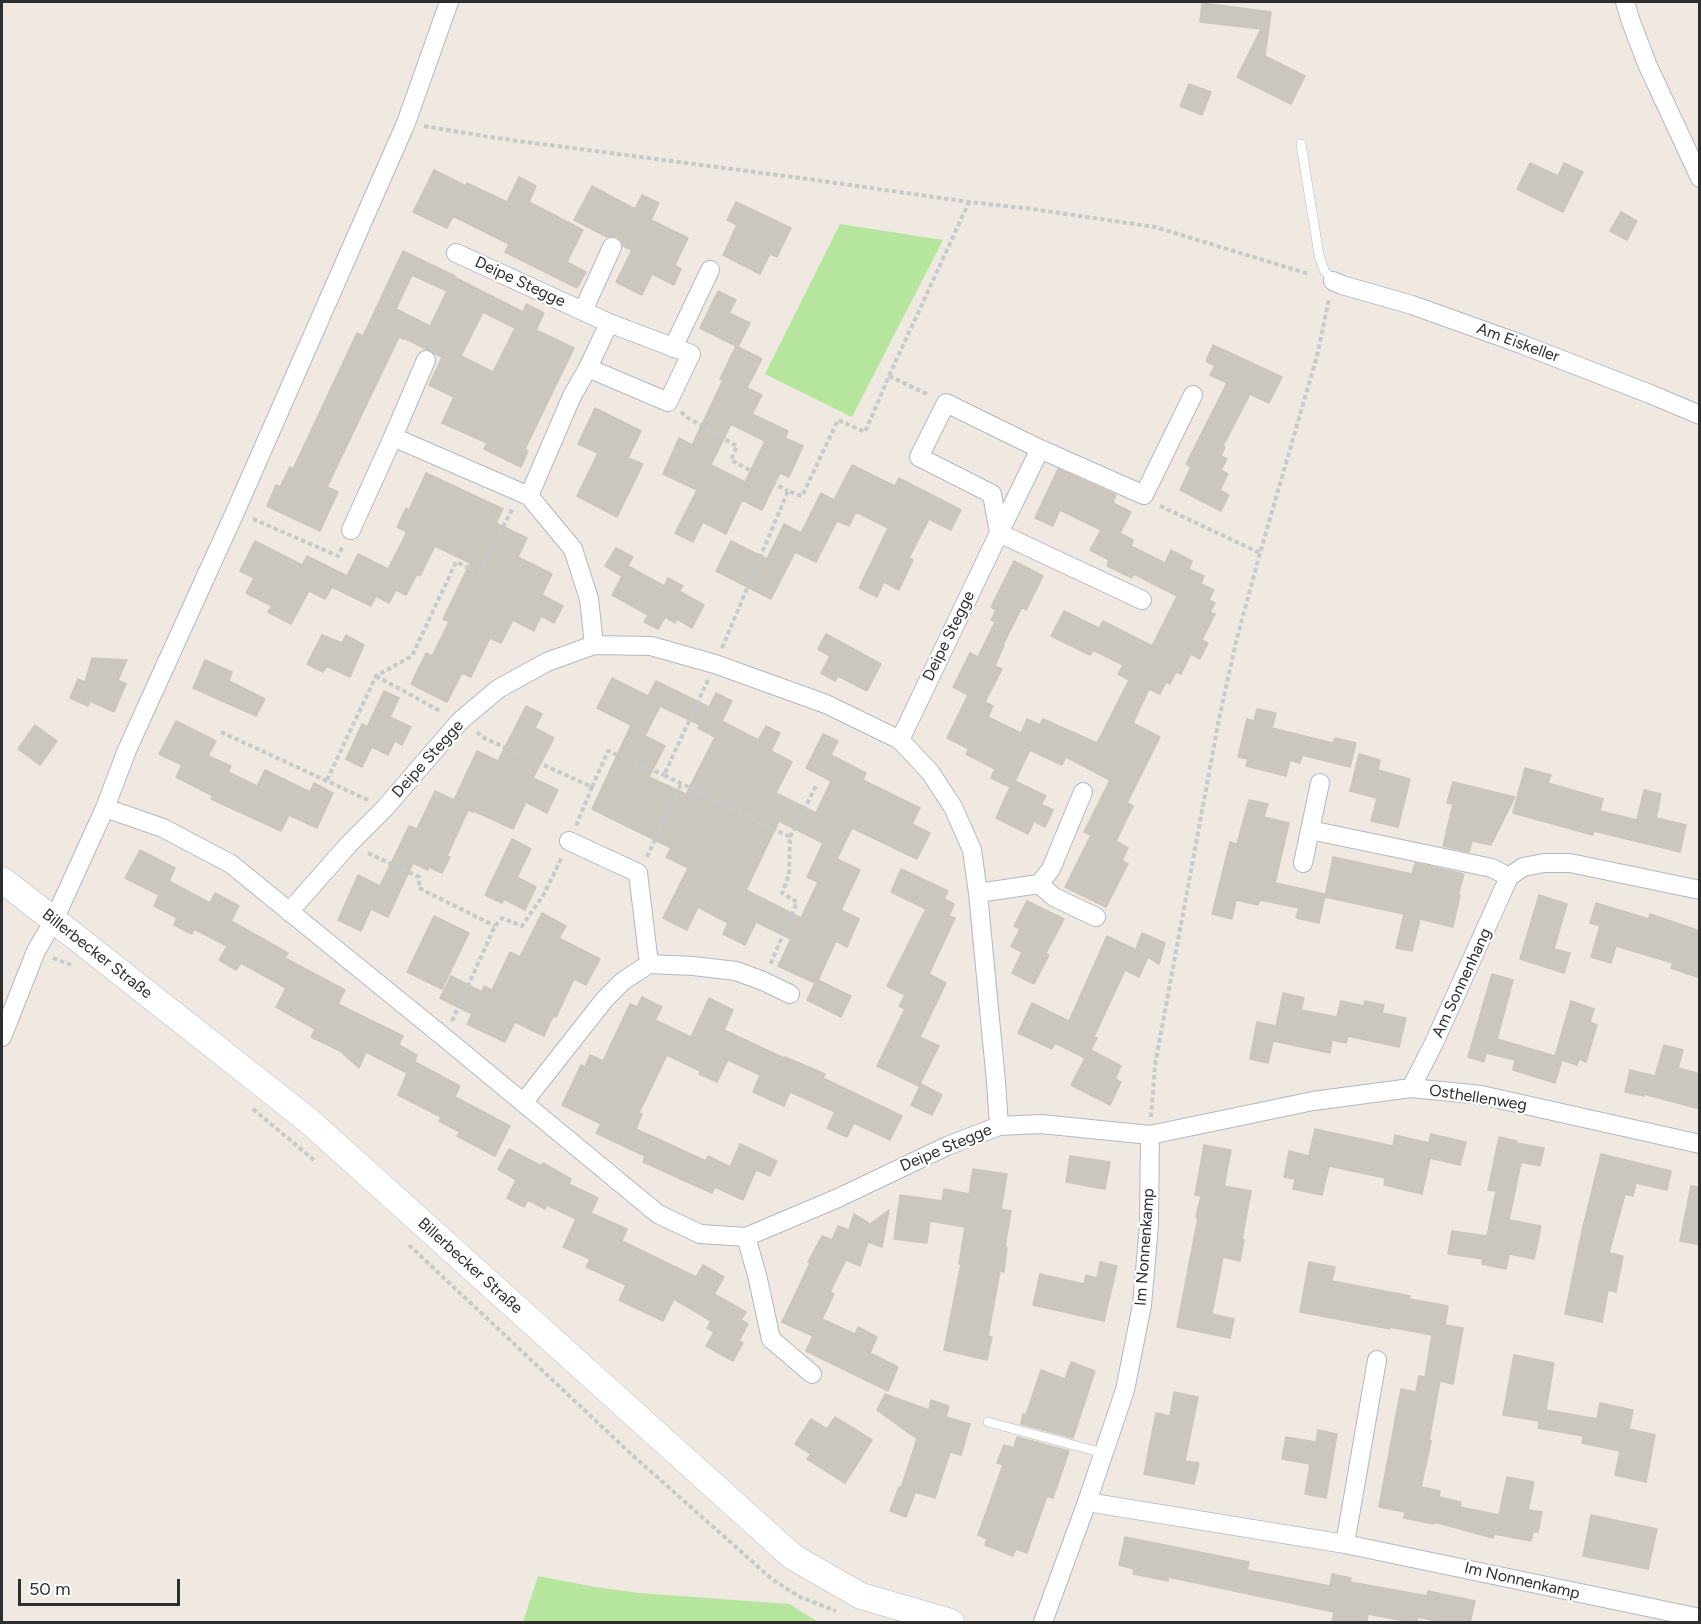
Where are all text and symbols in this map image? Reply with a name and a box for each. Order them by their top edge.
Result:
street label: Deipe Stegge [472,253,568,311]
street label: Am Eiskeller [1474,319,1562,367]
street label: Deipe Stegge [919,588,979,684]
street label: Deipe Stegge [388,716,468,802]
street label: Billerbecker Straße [38,905,156,1003]
street label: Am Sonnenhang [1428,925,1496,1041]
street label: Osthellenweg [1428,1081,1528,1115]
street label: Deipe Stegge [897,1120,995,1176]
street label: Im Nonnenkamp [1131,1188,1159,1306]
street label: Billerbecker Straße [414,1214,526,1318]
street label: Im Nonnenkamp [1462,1558,1582,1604]
scale bar [21,1567,183,1605]
text: 50 m [29,1578,71,1600]

